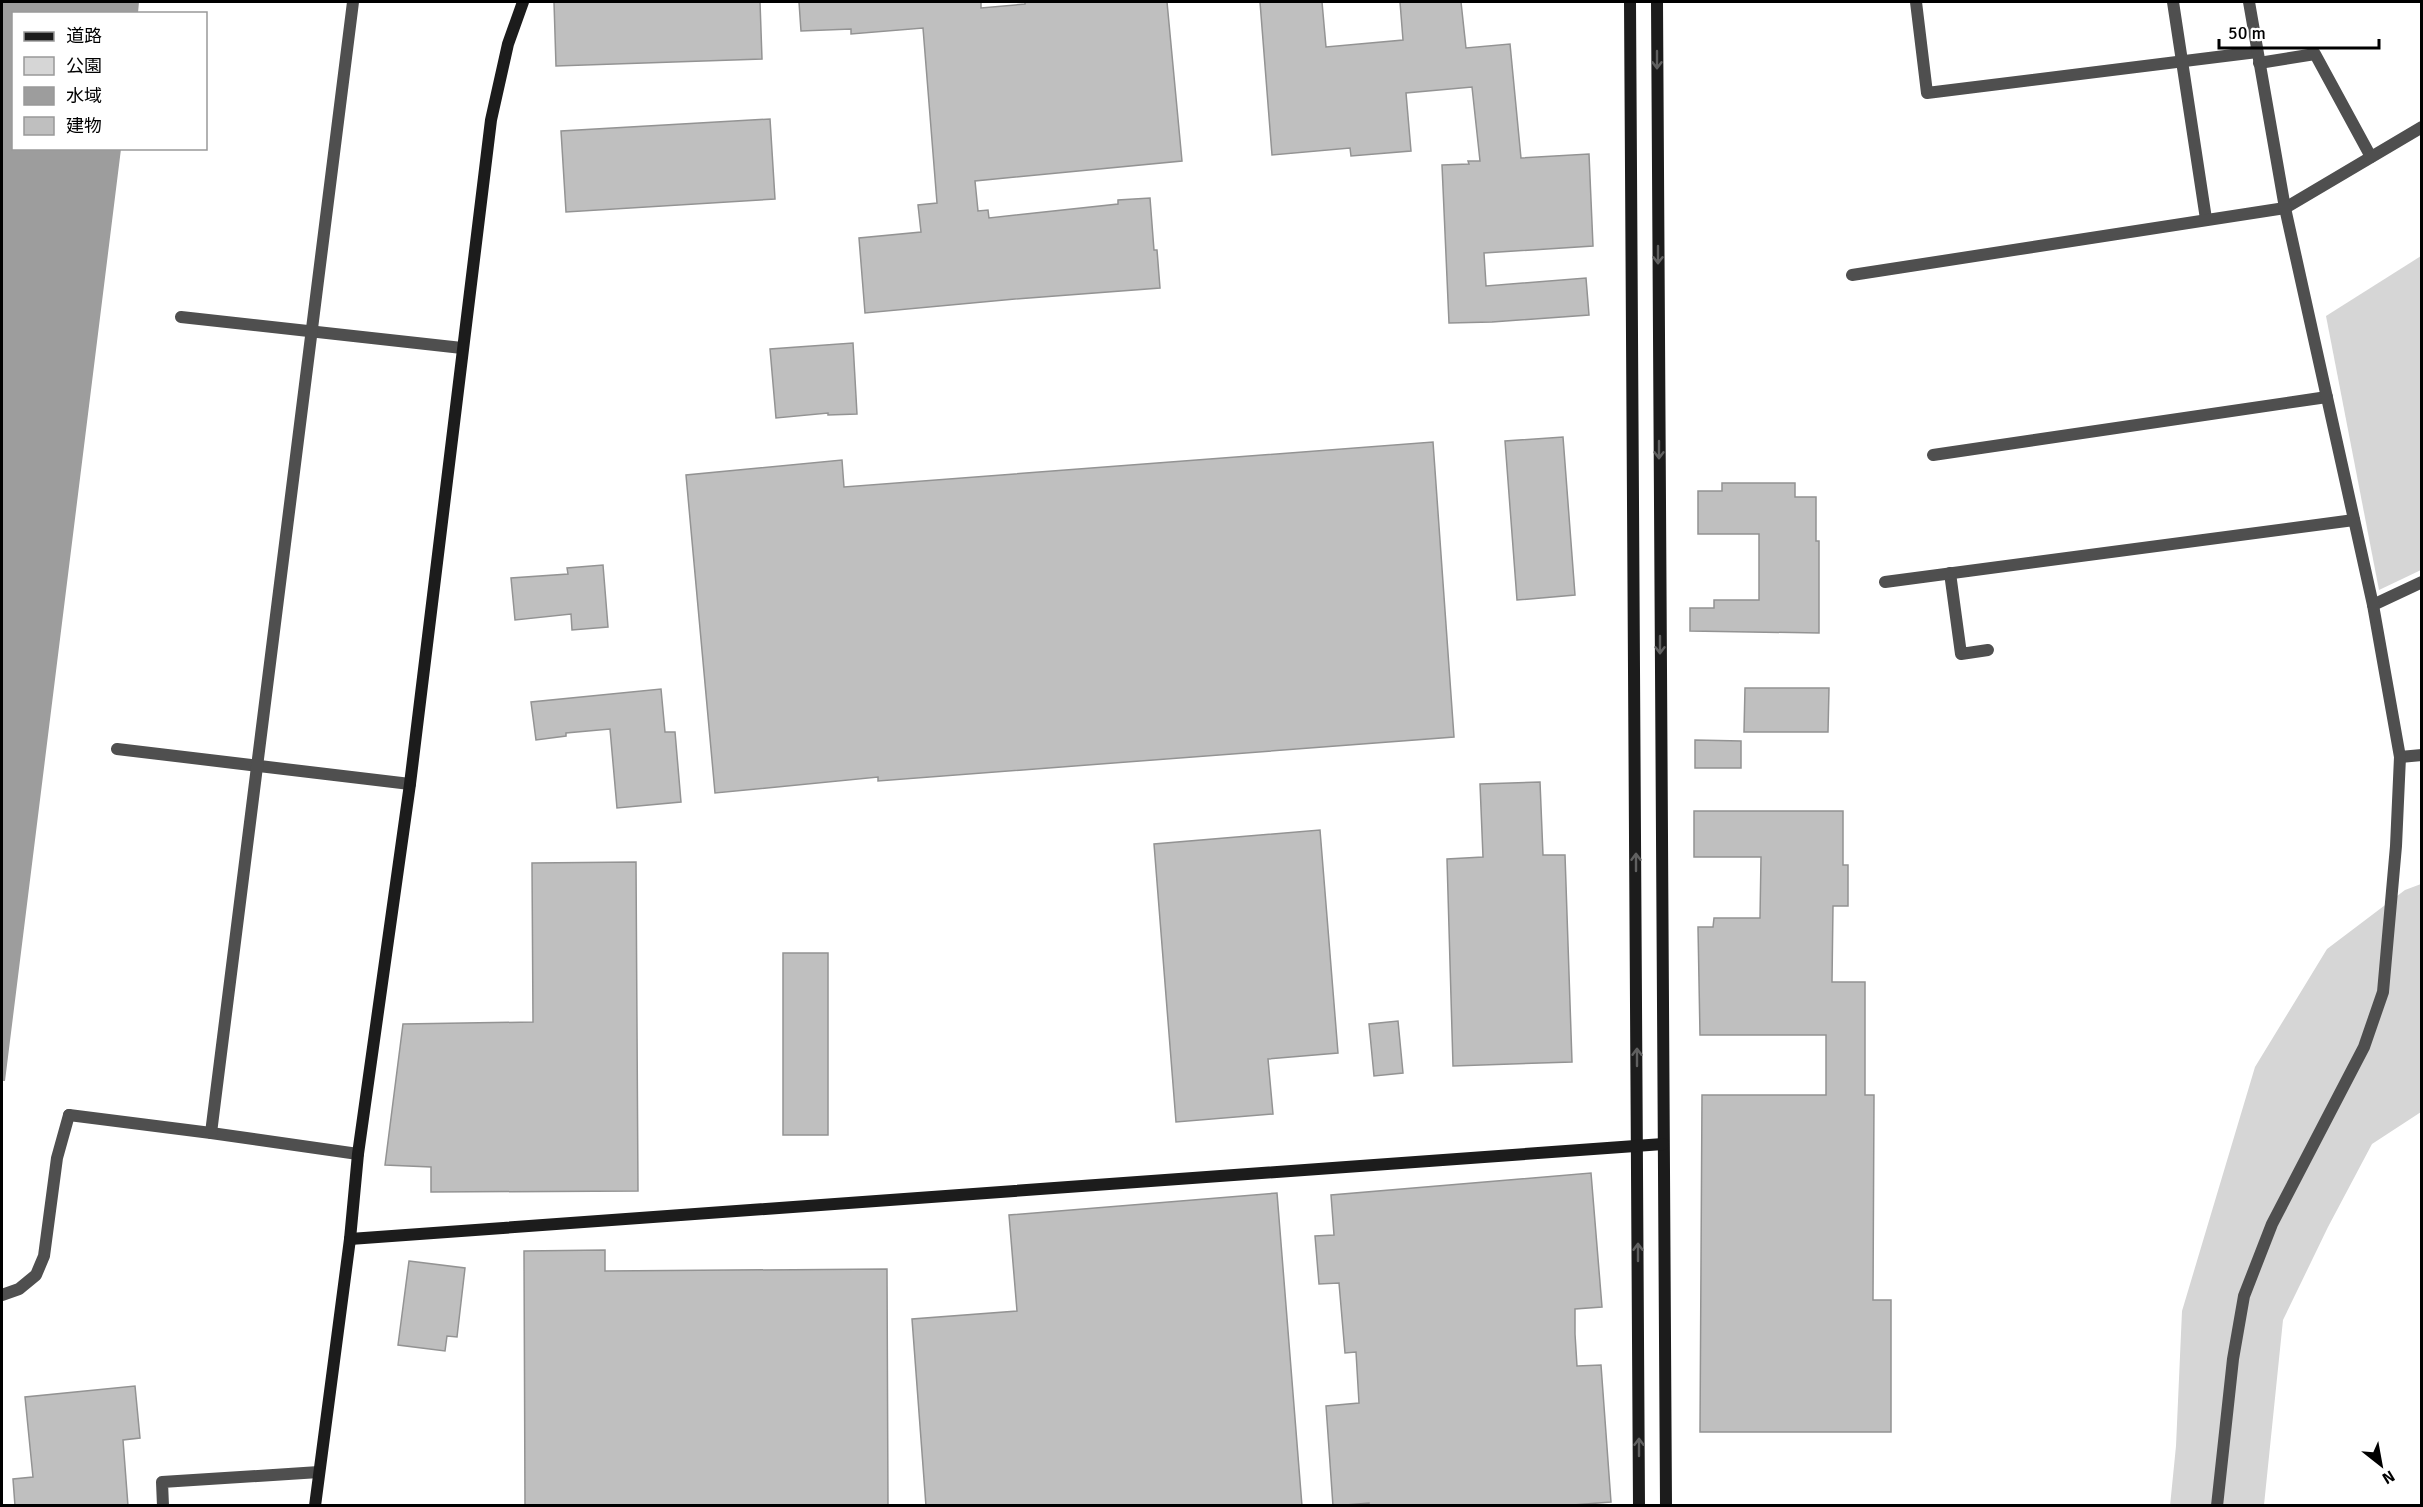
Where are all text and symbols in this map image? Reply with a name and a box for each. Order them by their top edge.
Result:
legend [12,12,207,150]
scale bar [2219,12,2380,50]
text: 50 m [2228,22,2266,44]
text: 道路 [66,25,102,47]
one-way arrow [1651,49,1663,69]
text: 公園 [66,55,102,77]
text: 水域 [66,85,102,107]
text: 建物 [66,115,102,137]
one-way arrow [1652,244,1664,264]
one-way arrow [1653,439,1665,459]
one-way arrow [1654,634,1666,654]
one-way arrow [1630,853,1642,873]
one-way arrow [1631,1048,1643,1068]
one-way arrow [1632,1243,1644,1263]
north arrow [2351,1435,2411,1495]
one-way arrow [1633,1438,1645,1458]
text: N [2378,1466,2398,1488]

